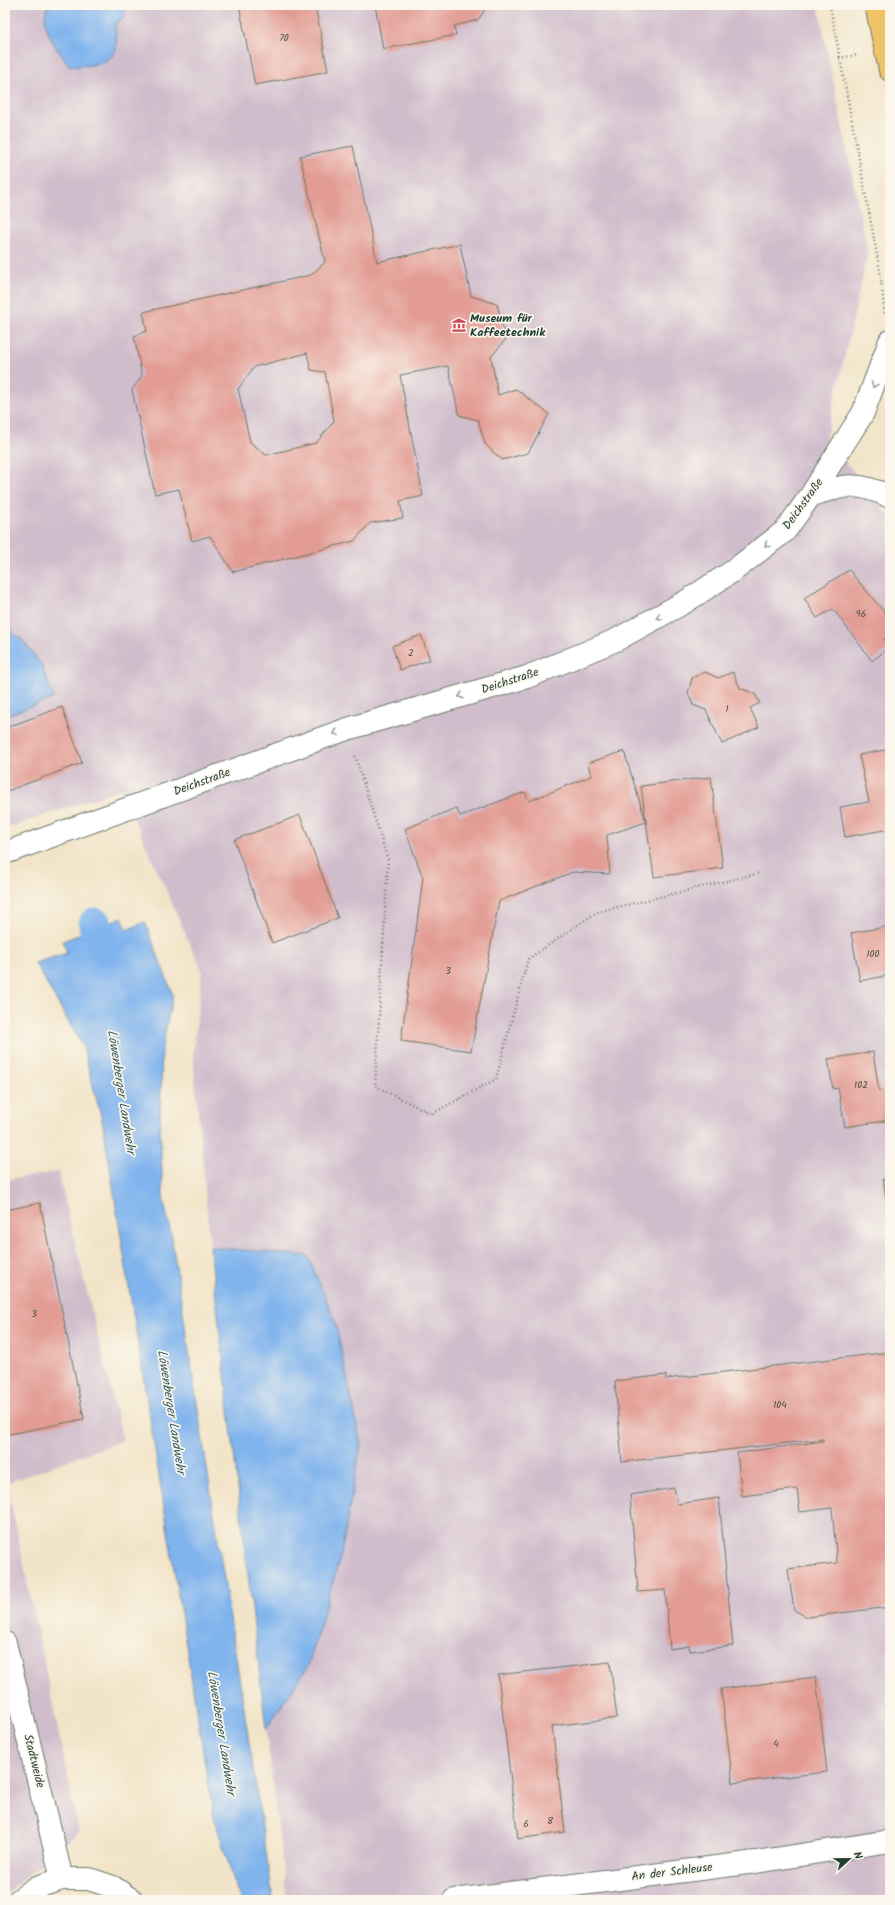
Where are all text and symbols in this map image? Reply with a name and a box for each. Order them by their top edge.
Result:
house number: 70 [279,30,289,46]
place label: Museum für Kaffeetechnik [470,309,546,342]
museum icon: Museum für Kaffeetechnik [451,317,467,333]
one-way arrow [870,381,878,388]
street label: Deichstraße [778,474,829,534]
one-way arrow [764,540,771,547]
house number: 96 [856,606,866,622]
one-way arrow [655,612,663,619]
house number: 2 [408,645,414,661]
street label: Deichstraße [479,663,542,699]
one-way arrow [457,691,464,700]
house number: 1 [725,701,729,717]
one-way arrow [333,728,340,736]
street label: Deichstraße [171,763,234,801]
house number: 100 [866,946,880,962]
house number: 3 [445,963,451,979]
water label: Löwenberger Landwehr [101,1028,142,1158]
house number: 102 [854,1077,868,1093]
house number: 3 [31,1306,37,1322]
water label: Löwenberger Landwehr [151,1348,192,1478]
house number: 104 [773,1397,787,1413]
water label: Löwenberger Landwehr [201,1669,242,1799]
street label: Stadtweide [18,1732,50,1791]
house number: 4 [773,1736,779,1752]
house number: 8 [547,1813,554,1829]
house number: 6 [523,1816,529,1832]
north arrow [829,1839,869,1879]
text: N [848,1849,867,1862]
street label: An der Schleuse [630,1858,714,1886]

